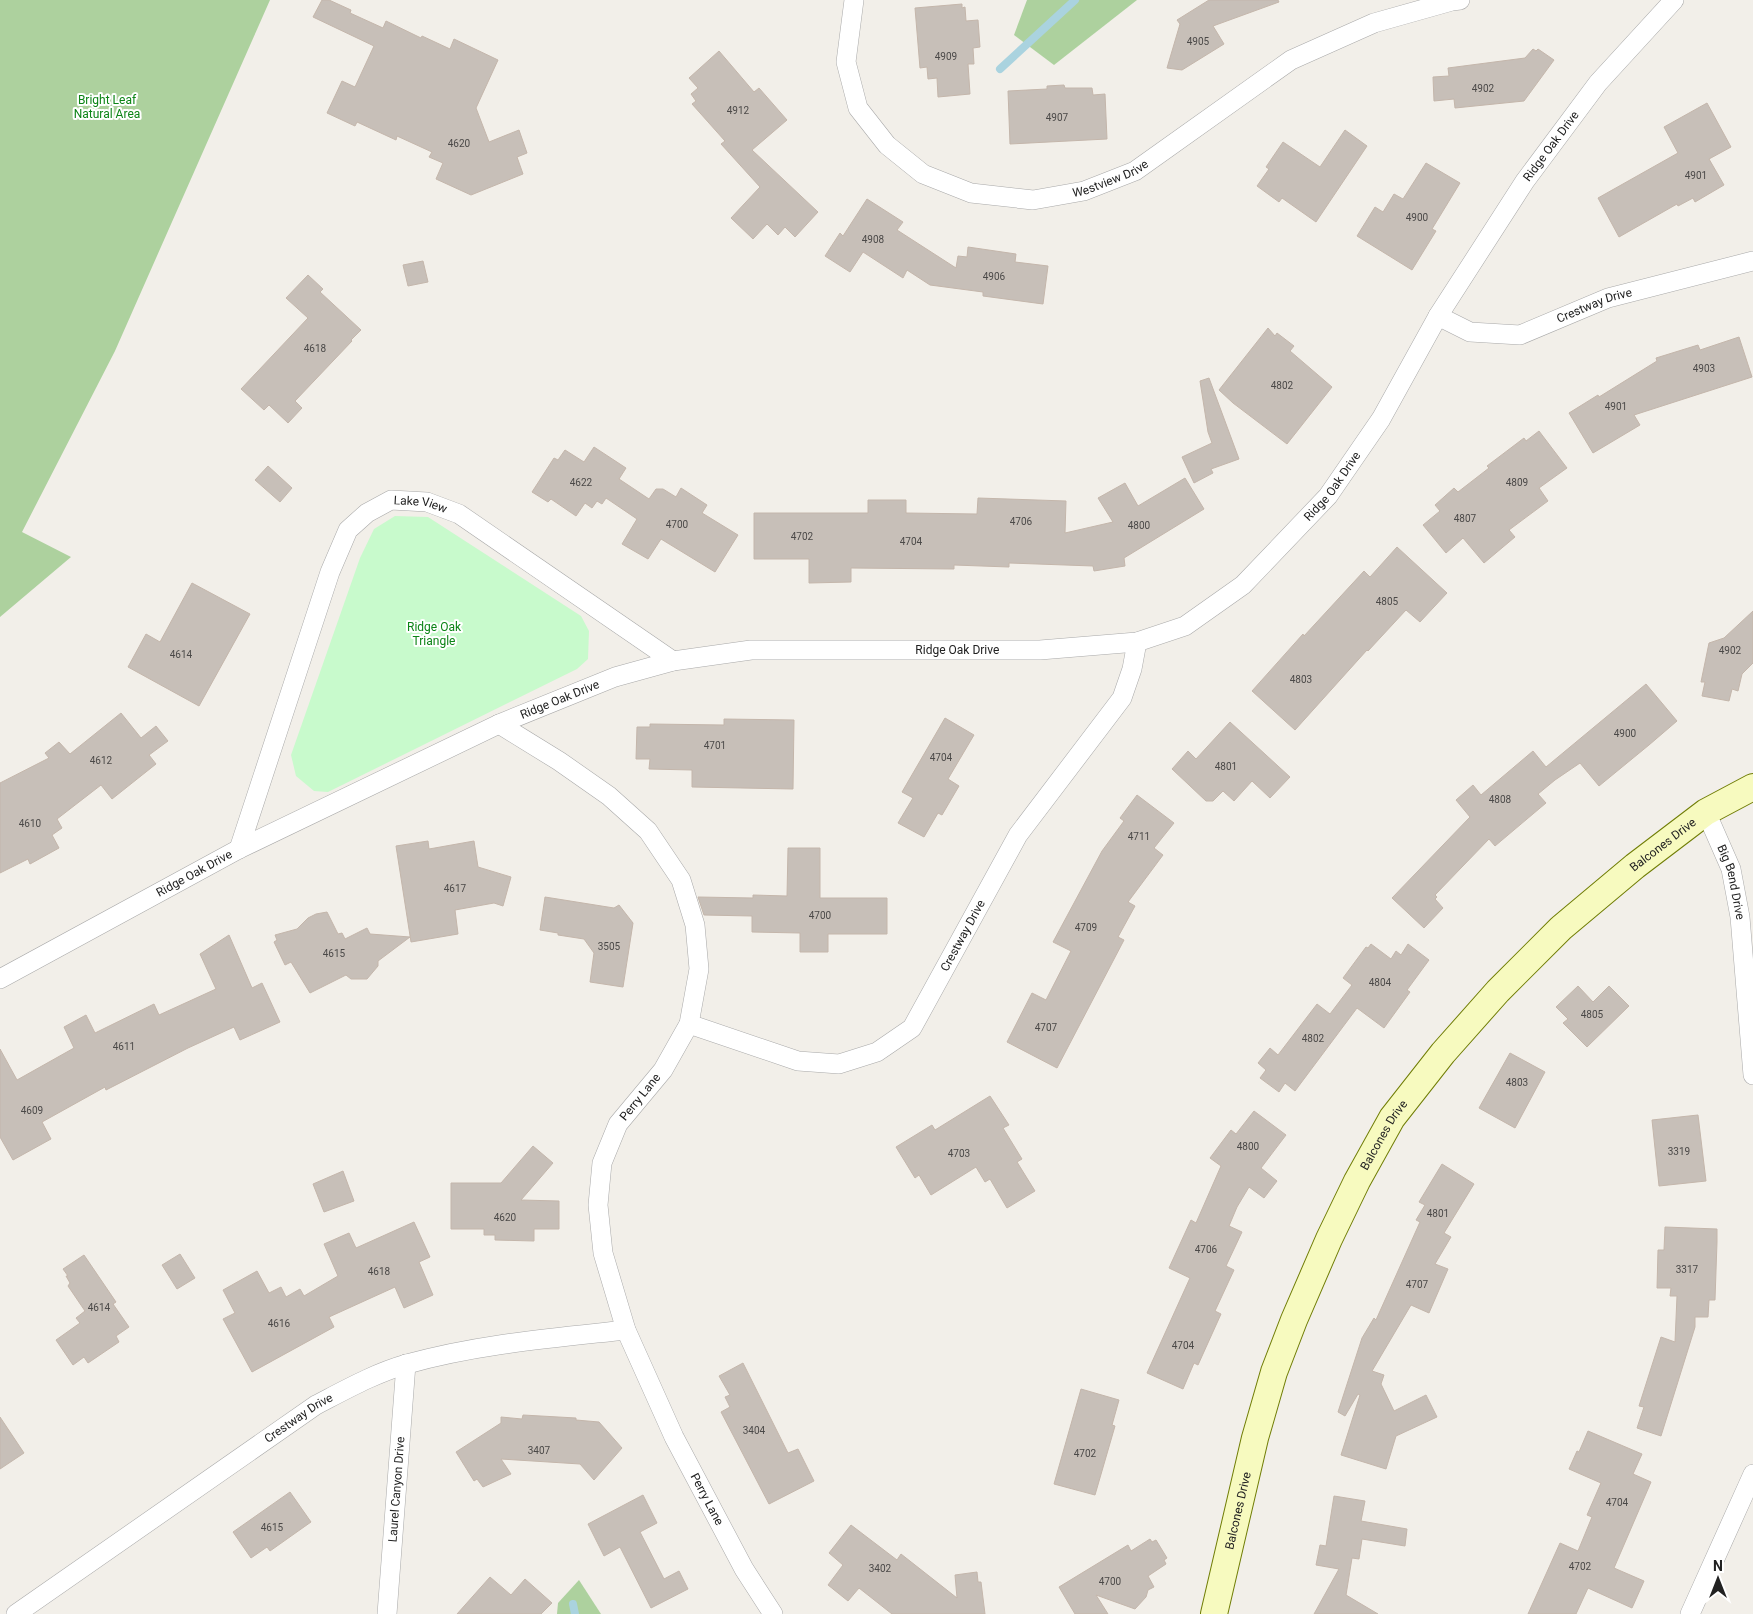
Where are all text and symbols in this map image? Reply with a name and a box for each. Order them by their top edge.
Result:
house number: 4905 [1187,36,1210,47]
house number: 4909 [935,51,957,62]
house number: 4902 [1472,83,1495,94]
park label: Bright Leaf Natural Area [74,93,140,121]
house number: 4912 [727,105,750,116]
street label: Ridge Oak Drive [1520,108,1582,184]
house number: 4907 [1046,112,1069,123]
house number: 4620 [448,138,471,149]
street label: Westview Drive [1071,157,1151,200]
house number: 4901 [1685,170,1707,181]
house number: 4900 [1406,212,1429,223]
house number: 4908 [862,234,885,245]
house number: 4906 [983,271,1006,282]
street label: Crestway Drive [1555,285,1633,326]
house number: 4618 [304,343,327,354]
house number: 4903 [1693,363,1715,374]
house number: 4802 [1271,380,1294,391]
house number: 4901 [1605,401,1627,412]
street label: Ridge Oak Drive [1301,449,1363,524]
house number: 4622 [570,477,593,488]
house number: 4809 [1506,477,1528,488]
street label: Lake View [393,493,449,516]
house number: 4807 [1454,513,1477,524]
house number: 4706 [1010,516,1033,527]
house number: 4700 [666,519,689,530]
house number: 4800 [1128,520,1151,531]
house number: 4702 [791,531,814,542]
house number: 4704 [900,536,923,547]
house number: 4805 [1376,596,1399,607]
park label: Ridge Oak Triangle [407,620,462,648]
street label: Ridge Oak Drive [915,643,999,657]
house number: 4902 [1719,645,1742,656]
house number: 4614 [170,649,193,660]
house number: 4803 [1290,674,1312,685]
street label: Ridge Oak Drive [518,677,601,722]
house number: 4900 [1614,728,1637,739]
house number: 4701 [704,740,726,751]
house number: 4704 [930,752,953,763]
house number: 4612 [90,755,113,766]
house number: 4801 [1215,761,1237,772]
house number: 4808 [1489,794,1512,805]
street label: Balcones Drive [1627,815,1699,874]
house number: 4610 [19,818,42,829]
house number: 4711 [1128,831,1150,842]
street label: Big Bend Drive [1714,842,1747,921]
street label: Ridge Oak Drive [154,847,234,900]
house number: 4617 [444,883,467,894]
street label: Crestway Drive [938,897,988,974]
house number: 4700 [809,910,832,921]
house number: 4709 [1075,922,1097,933]
house number: 3505 [598,941,621,952]
house number: 4615 [323,948,346,959]
house number: 4804 [1369,977,1392,988]
house number: 4805 [1581,1009,1604,1020]
house number: 4707 [1035,1022,1058,1033]
house number: 4802 [1302,1033,1325,1044]
house number: 4611 [113,1041,135,1052]
street label: Perry Lane [617,1071,663,1123]
house number: 4803 [1506,1077,1528,1088]
street label: Balcones Drive [1357,1097,1410,1172]
house number: 4609 [21,1105,43,1116]
house number: 4800 [1237,1141,1260,1152]
house number: 3319 [1668,1146,1690,1157]
house number: 4703 [948,1148,970,1159]
house number: 4801 [1427,1208,1449,1219]
house number: 4620 [494,1212,517,1223]
house number: 4706 [1195,1244,1218,1255]
house number: 3317 [1676,1264,1699,1275]
house number: 4618 [368,1266,391,1277]
house number: 4707 [1406,1279,1429,1290]
house number: 4614 [88,1302,111,1313]
house number: 4616 [268,1318,291,1329]
house number: 4704 [1172,1340,1195,1351]
street label: Crestway Drive [262,1390,335,1446]
house number: 3404 [743,1425,766,1436]
street label: Laurel Canyon Drive [385,1436,407,1543]
house number: 3407 [528,1445,551,1456]
house number: 4702 [1074,1448,1097,1459]
street label: Perry Lane [687,1471,726,1528]
street label: Balcones Drive [1222,1471,1254,1551]
house number: 4704 [1606,1497,1629,1508]
house number: 4615 [261,1522,284,1533]
north arrow [1693,1554,1743,1604]
text: N [1713,1558,1723,1574]
house number: 4702 [1569,1561,1592,1572]
house number: 3402 [869,1563,892,1574]
house number: 4700 [1099,1576,1122,1587]

